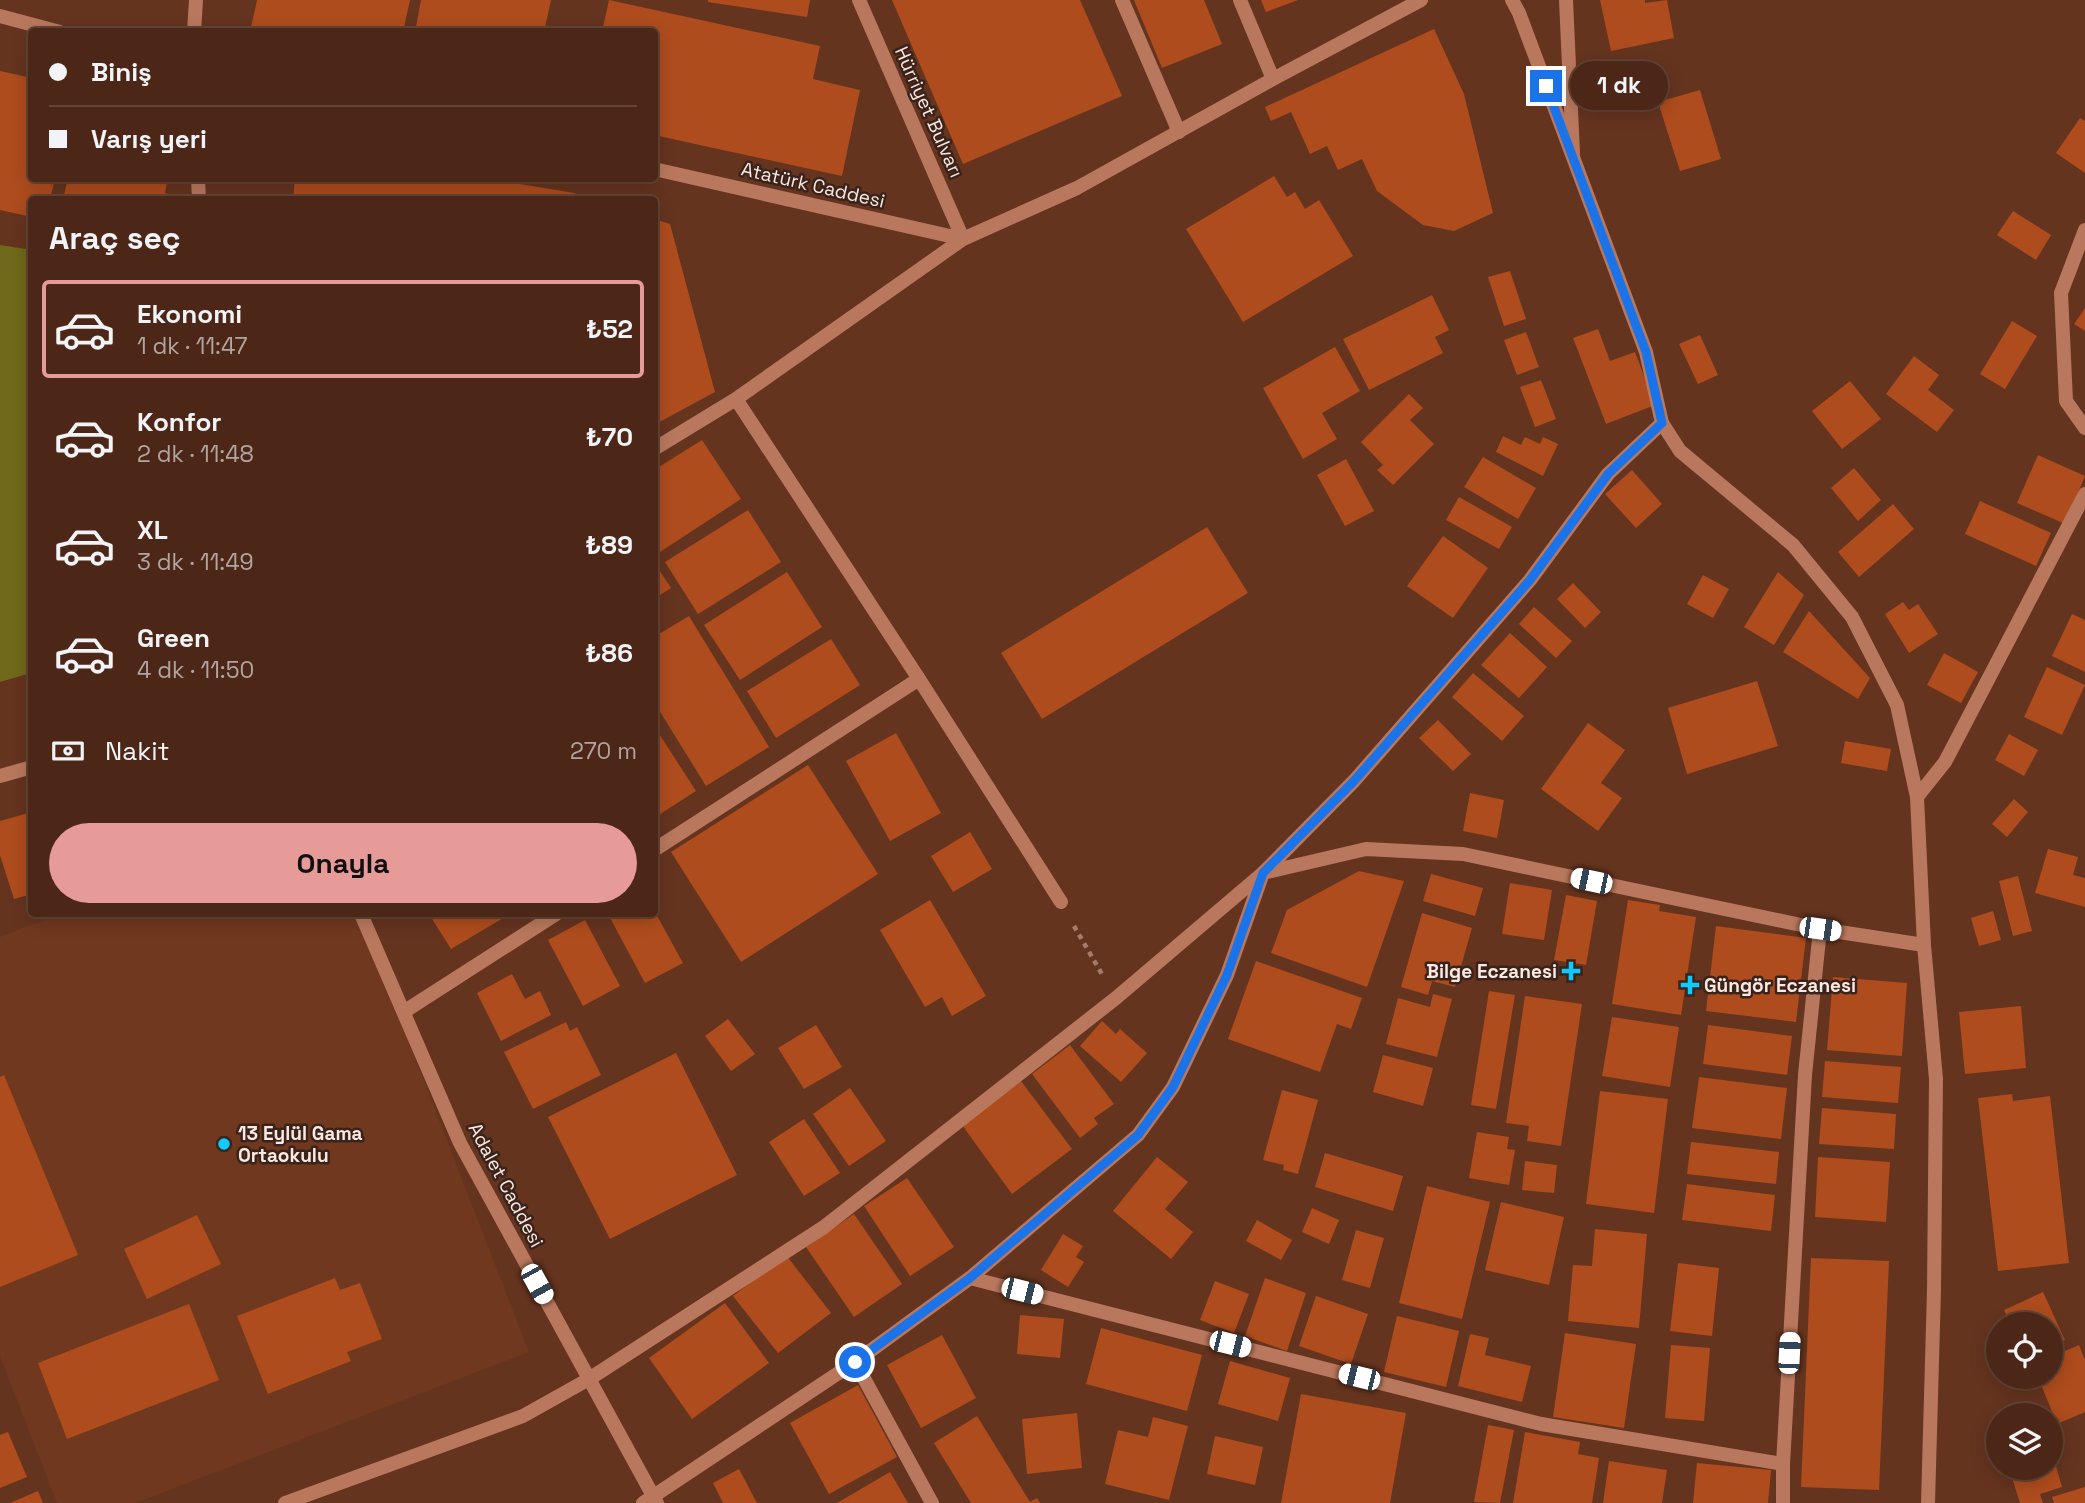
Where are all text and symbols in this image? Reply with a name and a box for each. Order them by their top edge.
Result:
street label: Hürriyet Bulvarı [889,43,969,181]
text: Biniş [91,55,152,89]
callout: 1 dk [1570,62,1668,110]
route end [1530,70,1562,102]
text: 1 dk [1597,70,1641,100]
text: Varış yeri [91,122,207,156]
street label: Atatürk Caddesi [739,156,887,214]
text: Araç seç [49,218,181,258]
text: Ekonomi [137,297,242,331]
icon: car [53,298,116,361]
text: ₺52 [586,312,633,346]
text: 1 dk · 11:47 [137,331,248,361]
text: Konfor [137,405,222,439]
icon: car [53,406,116,469]
text: ₺70 [586,420,633,454]
text: 2 dk · 11:48 [137,439,254,469]
text: XL [137,513,168,547]
icon: car [53,514,116,577]
text: ₺89 [585,528,633,562]
text: 3 dk · 11:49 [137,547,254,577]
text: Green [137,621,210,655]
icon: car [53,622,116,685]
text: ₺86 [585,636,633,670]
text: 4 dk · 11:50 [137,655,254,685]
icon: cash [49,732,87,770]
text: Nakit [105,734,170,768]
text: 270 m [570,736,637,766]
button: Onayla [49,823,637,903]
car [1569,866,1614,896]
car [1798,916,1843,942]
place label: Bilge Eczanesi [1426,959,1557,984]
marker: Bilge Eczanesi [1563,963,1579,979]
place label: Güngör Eczanesi [1704,973,1856,998]
marker: Güngör Eczanesi [1682,977,1698,993]
street label: Adalet Caddesi [463,1118,549,1252]
place label: 13 Eylül Gama Ortaokulu [238,1121,363,1168]
marker: 13 Eylül Gama Ortaokulu [216,1136,232,1152]
car [518,1261,557,1307]
car [1000,1276,1045,1306]
map controls [1986,1312,2063,1480]
button: locate [1986,1312,2063,1389]
car [1208,1329,1253,1359]
car [1778,1331,1801,1375]
route start [839,1346,871,1378]
car [1337,1362,1382,1392]
button: layers [1986,1403,2063,1480]

